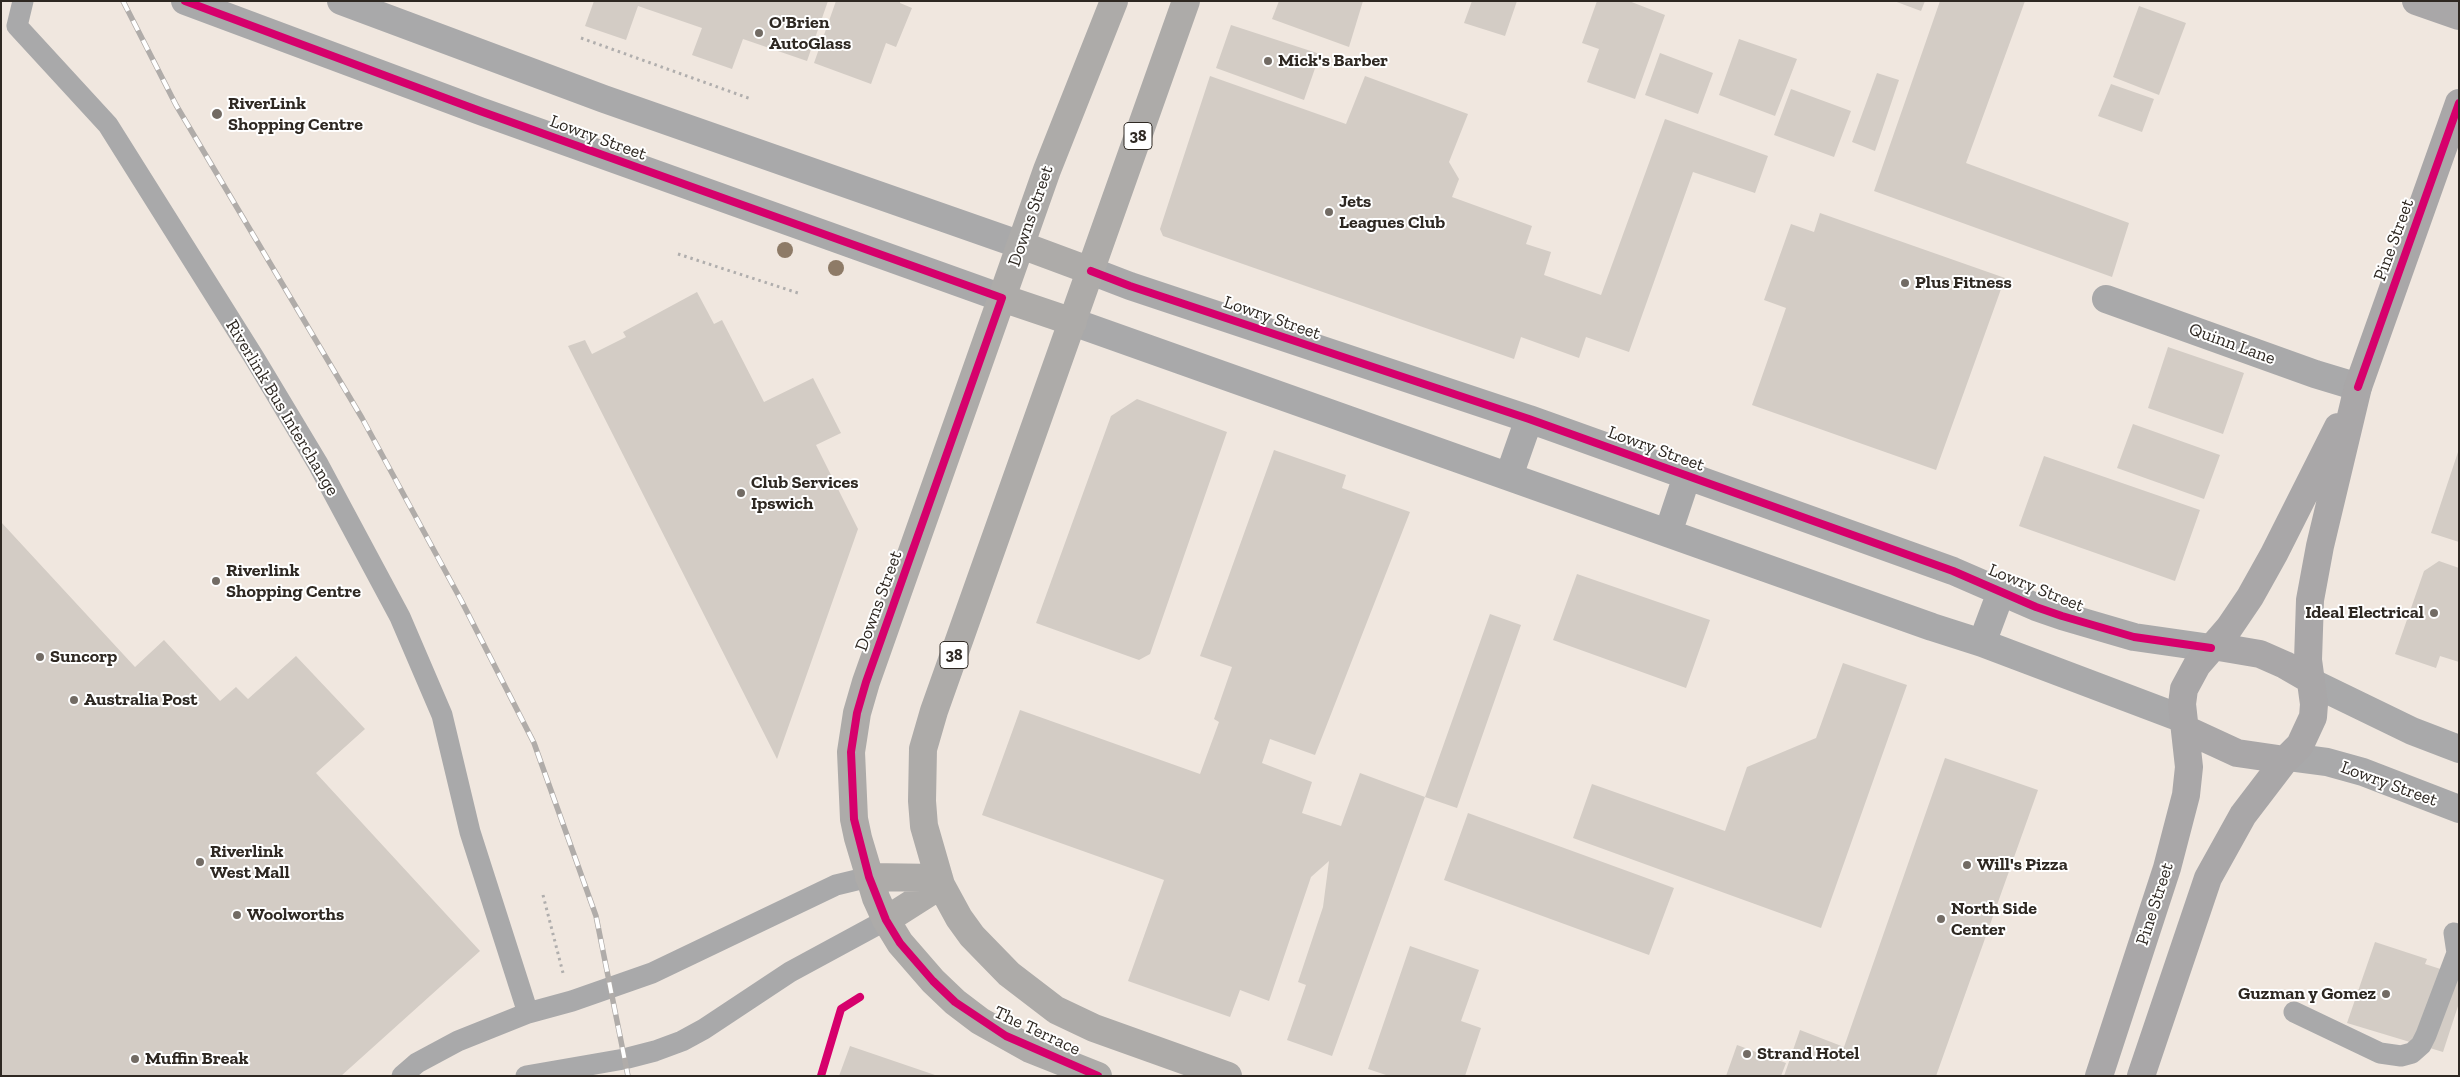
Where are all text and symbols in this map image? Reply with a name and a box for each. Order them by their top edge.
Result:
place label: O'Brien AutoGlass [769,12,851,54]
marker: O'Brien AutoGlass [753,27,765,39]
place label: Mick's Barber [1278,50,1388,72]
marker: Mick's Barber [1262,55,1274,67]
place label: RiverLink Shopping Centre [228,93,363,136]
marker: RiverLink Shopping Centre [210,107,224,121]
street label: Lowry Street [547,111,649,165]
road number: 38 [1124,122,1152,150]
street label: Downs Street [1004,163,1058,269]
place label: Jets Leagues Club [1339,191,1445,233]
street label: Pine Street [2369,196,2419,284]
marker: Jets Leagues Club [1323,206,1335,218]
place label: Plus Fitness [1915,272,2012,294]
marker: Plus Fitness [1899,277,1911,289]
street label: Lowry Street [1221,291,1323,345]
street label: Riverlink Bus Interchange [221,316,343,500]
street label: Quinn Lane [2186,318,2278,370]
street label: Lowry Street [1605,422,1707,476]
place label: Club Services Ipswich [751,472,858,514]
marker: Club Services Ipswich [735,487,747,499]
street label: Downs Street [851,548,907,654]
street label: Lowry Street [1985,559,2087,617]
place label: Riverlink Shopping Centre [226,560,361,602]
marker: Riverlink Shopping Centre [210,575,222,587]
place label: Ideal Electrical [2305,602,2424,624]
marker: Ideal Electrical [2428,607,2440,619]
road number: 38 [940,642,968,668]
place label: Suncorp [50,646,117,668]
marker: Suncorp [34,651,46,663]
place label: Australia Post [84,689,197,711]
marker: Australia Post [68,694,80,706]
street label: Lowry Street [2338,757,2440,811]
place label: Riverlink West Mall [210,841,290,884]
place label: Will's Pizza [1977,854,2068,876]
marker: Riverlink West Mall [194,856,206,868]
marker: Will's Pizza [1961,859,1973,871]
street label: Pine Street [2131,860,2179,948]
place label: North Side Center [1951,898,2037,941]
place label: Woolworths [247,904,344,926]
marker: Woolworths [231,909,243,921]
marker: North Side Center [1935,913,1947,925]
place label: Guzman y Gomez [2238,983,2376,1005]
marker: Guzman y Gomez [2380,988,2392,1000]
street label: The Terrace [990,1002,1084,1060]
place label: Strand Hotel [1757,1043,1859,1065]
place label: Muffin Break [145,1048,248,1070]
marker: Strand Hotel [1741,1048,1753,1060]
marker: Muffin Break [129,1053,141,1065]

